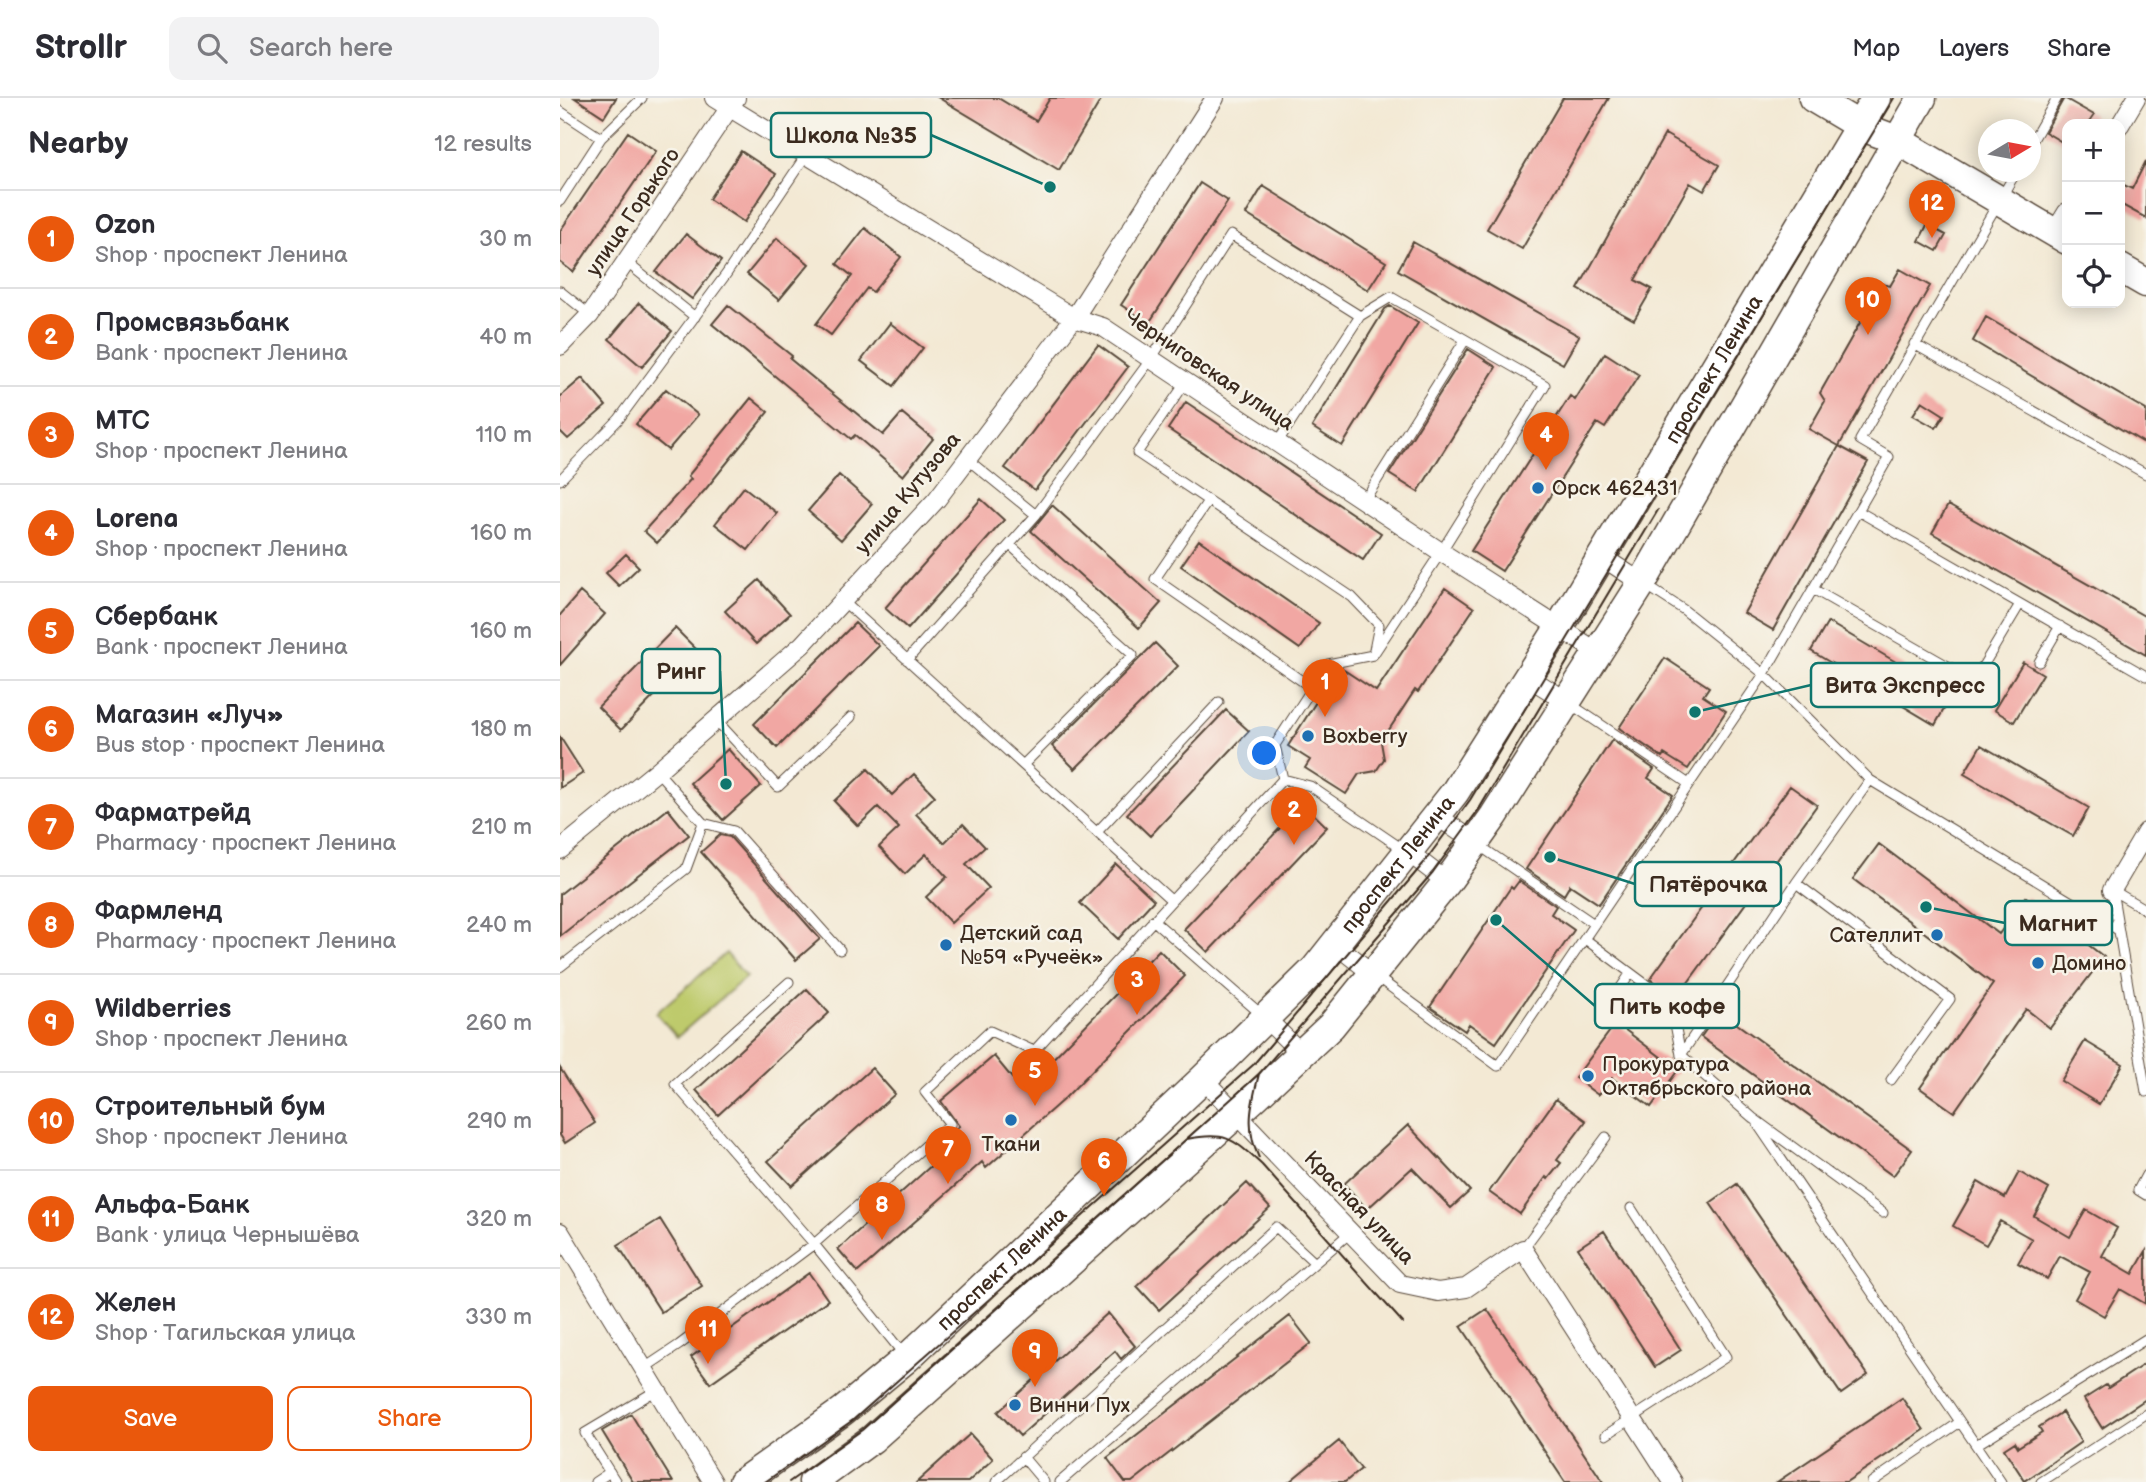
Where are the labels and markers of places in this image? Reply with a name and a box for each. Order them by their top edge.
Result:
callout: Школа №35 [771,113,931,157]
pin: 12 [1909,180,1955,238]
pin: 10 [1845,277,1891,335]
pin: 4 [1523,412,1569,470]
place label: Орск 462431 [1552,476,1678,501]
marker: Орск 462431 [1530,480,1546,496]
callout: Ринг [642,649,720,693]
pin: 1 [1302,659,1348,717]
callout: Вита Экспресс [1811,663,1999,707]
place label: Boxberry [1322,724,1408,749]
marker: Boxberry [1300,728,1316,744]
pin: 2 [1271,787,1317,845]
callout: Пятёрочка [1635,862,1781,906]
callout: Магнит [2005,901,2112,945]
place label: Детский сад №59 «Ручеёк» [960,921,1103,970]
place label: Сателлит [1830,923,1923,948]
marker: Сателлит [1929,927,1945,943]
marker: Детский сад №59 «Ручеёк» [938,937,954,953]
place label: Домино [2052,951,2126,976]
marker: Домино [2030,955,2046,971]
pin: 3 [1114,957,1160,1015]
callout: Пить кофе [1595,984,1739,1028]
pin: 5 [1012,1048,1058,1106]
place label: Прокуратура Октябрьского района [1602,1052,1812,1101]
marker: Прокуратура Октябрьского района [1580,1068,1596,1084]
marker: Ткани [1003,1112,1019,1128]
pin: 7 [925,1126,971,1184]
place label: Ткани [981,1132,1041,1157]
pin: 6 [1081,1138,1127,1196]
pin: 8 [859,1182,905,1240]
pin: 11 [685,1306,731,1364]
pin: 9 [1012,1329,1058,1387]
place label: Винни Пух [1029,1393,1131,1418]
marker: Винни Пух [1007,1397,1023,1413]

